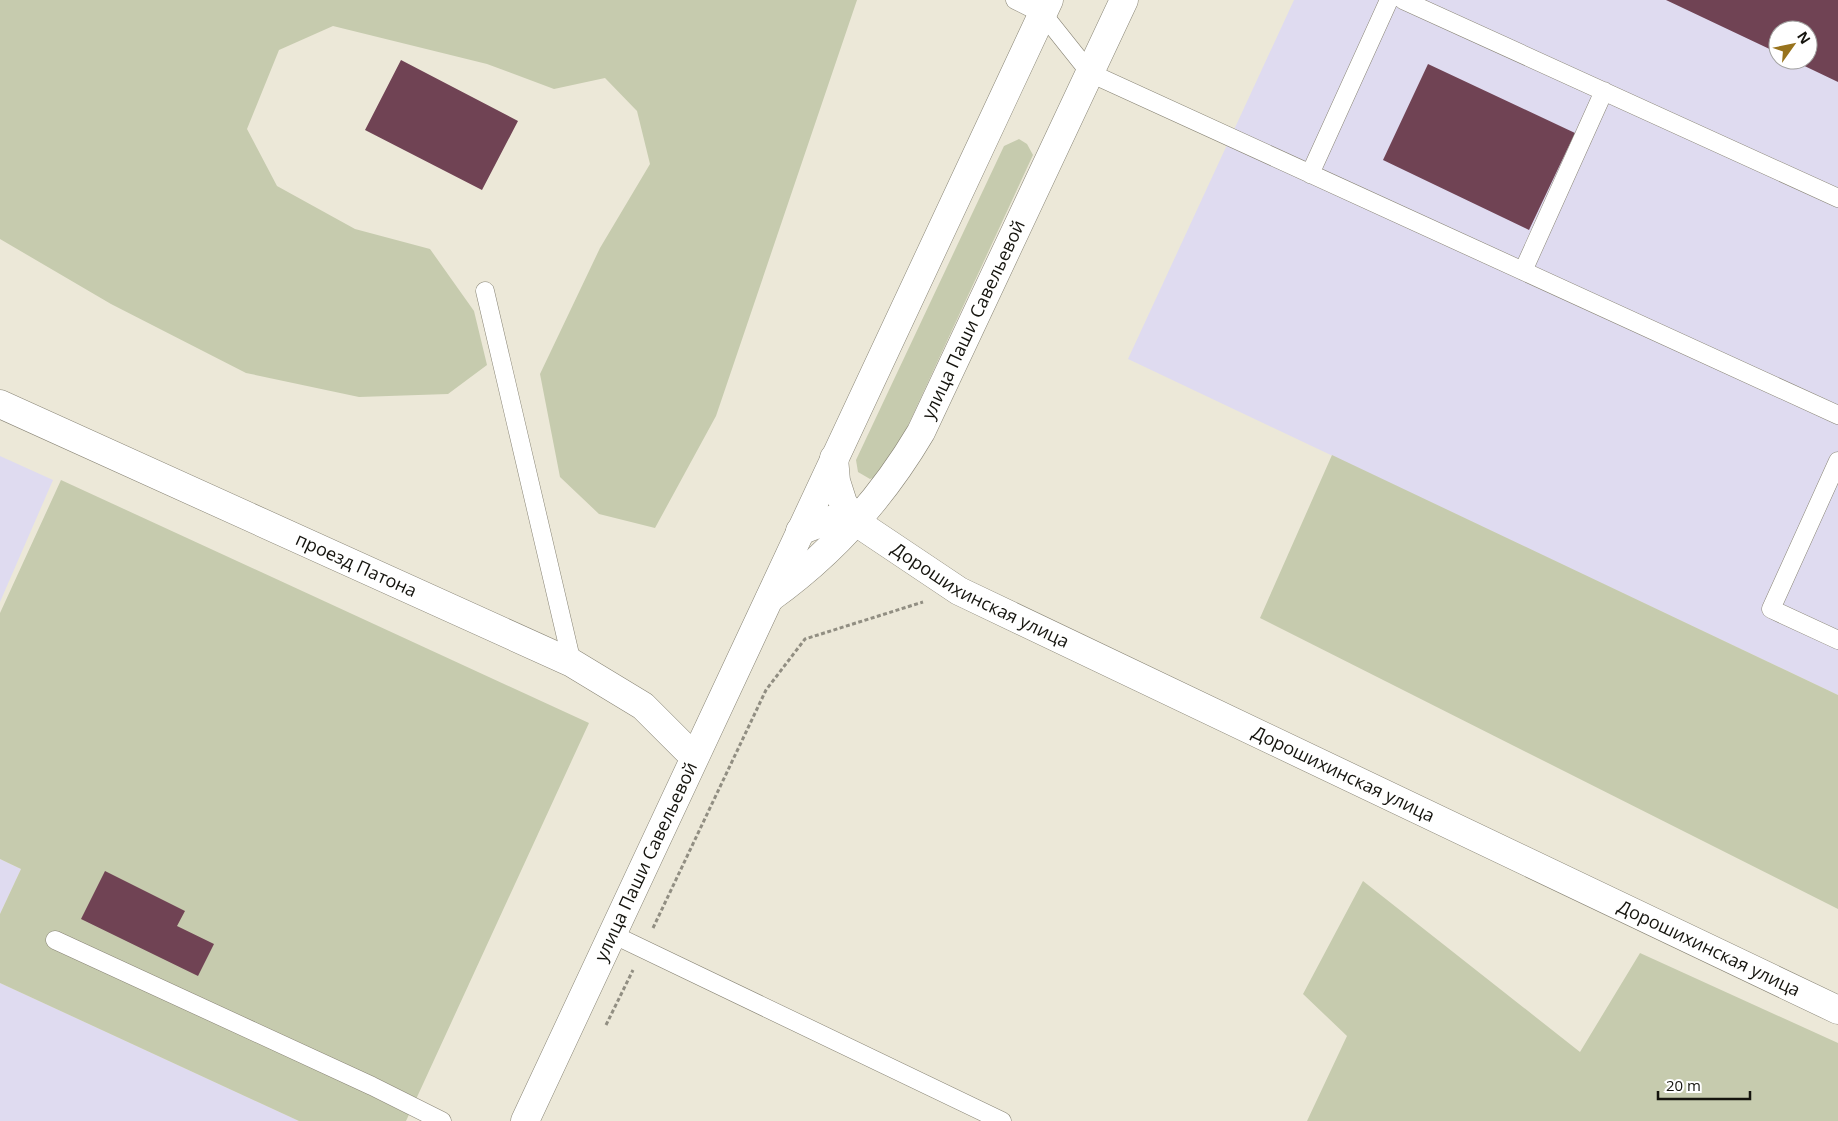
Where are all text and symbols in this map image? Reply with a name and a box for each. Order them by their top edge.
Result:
north arrow [1768,20,1818,70]
text: N [1793,28,1815,48]
street label: улица Паши Савельевой [916,216,1030,423]
street label: проезд Патона [292,526,421,602]
street label: Дорошихинская улица [887,536,1073,653]
street label: Дорошихинская улица [1249,720,1439,827]
street label: улица Паши Савельевой [588,758,702,965]
street label: Дорошихинская улица [1614,894,1805,1001]
scale bar [1658,1068,1750,1100]
text: 20 m [1666,1075,1701,1095]

